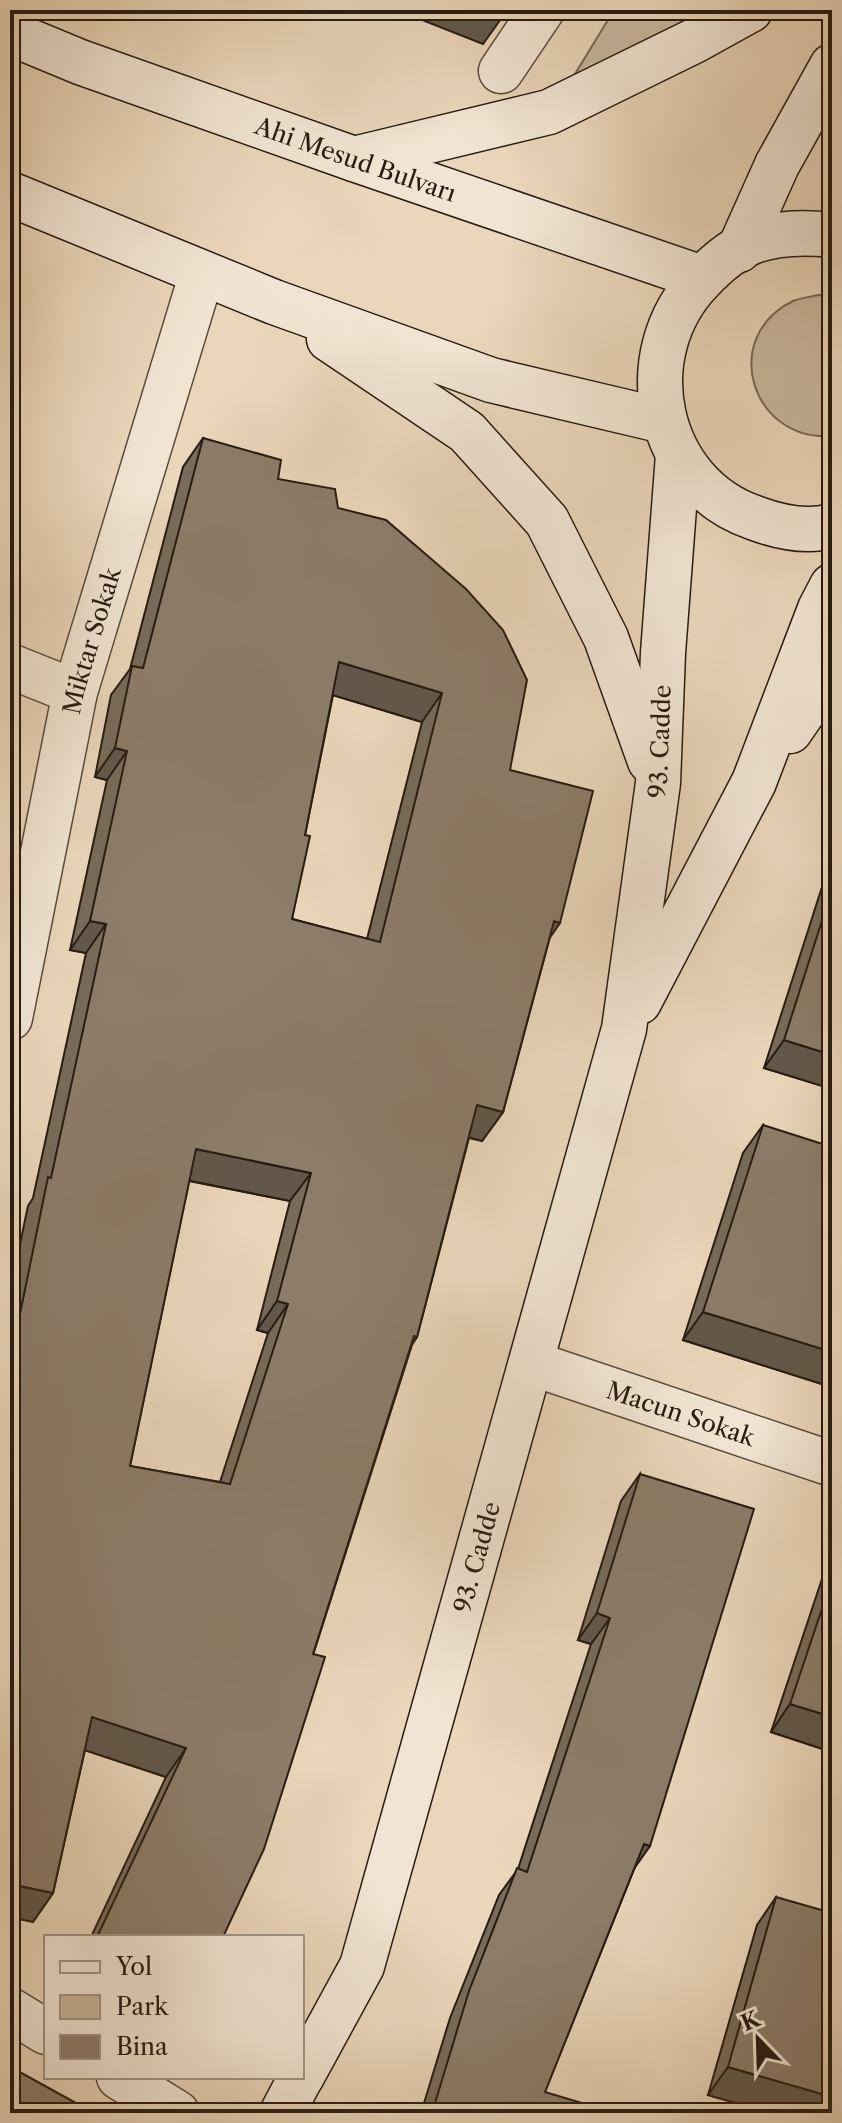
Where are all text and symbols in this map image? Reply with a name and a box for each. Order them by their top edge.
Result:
street label: Ahi Mesud Bulvarı [250,110,460,207]
street label: Miktar Sokak [56,563,127,717]
street label: 93. Cadde [642,684,676,800]
street label: Macun Sokak [603,1375,760,1452]
street label: 93. Cadde [447,1498,506,1616]
legend [44,1935,304,2079]
text: Yol [115,1952,152,1981]
text: Park [116,1992,169,2021]
north arrow [718,1999,798,2079]
text: K [737,2005,765,2037]
text: Bina [116,2032,168,2061]

